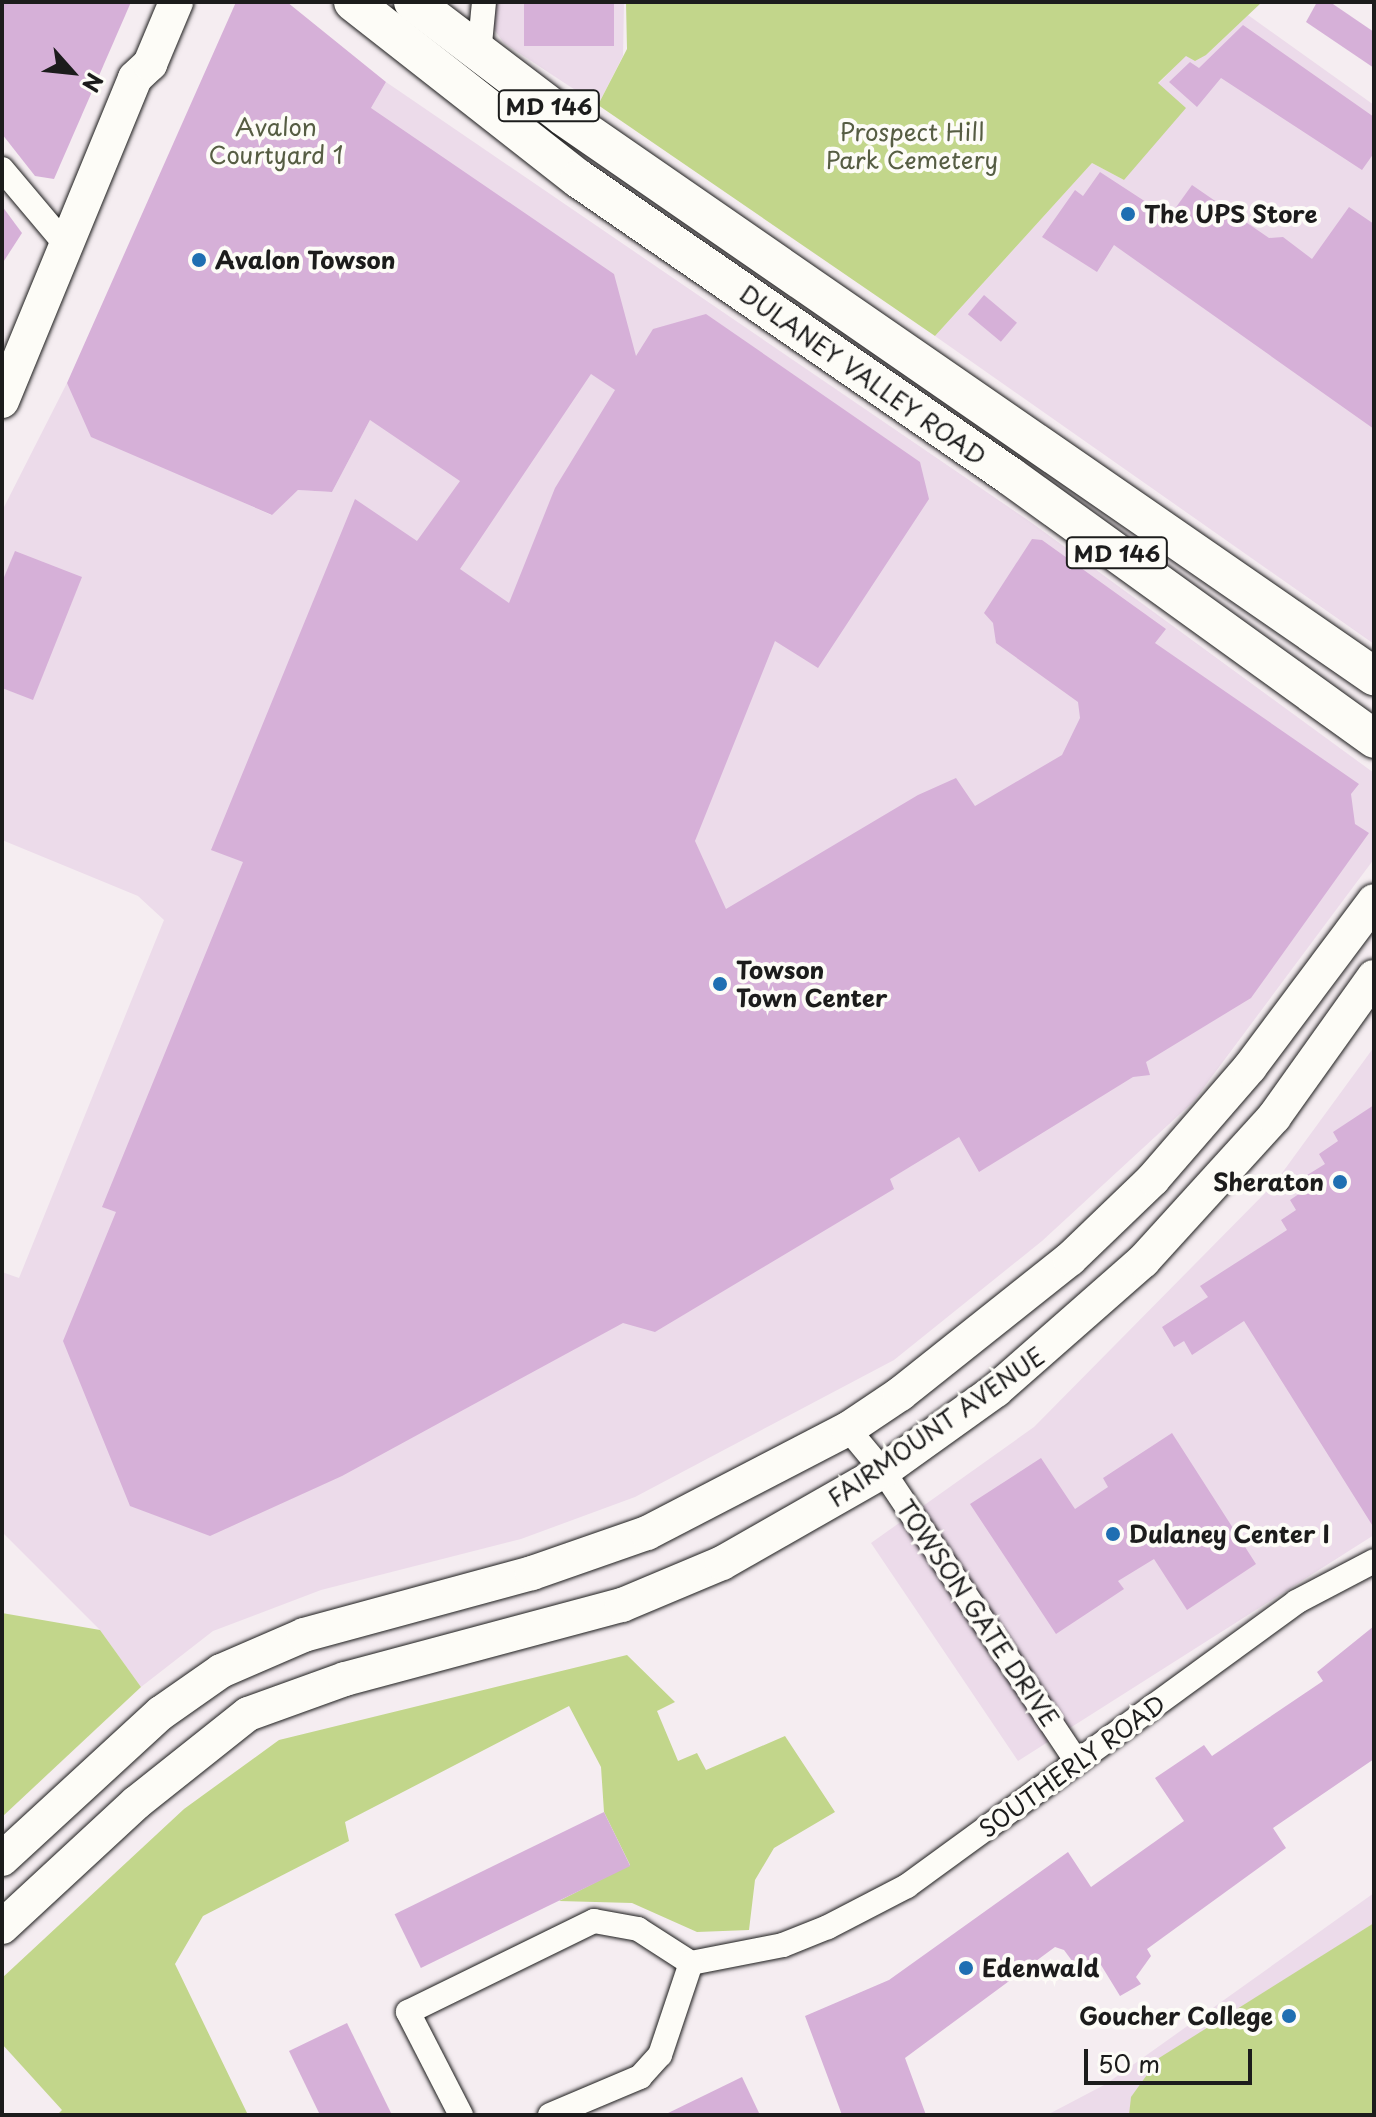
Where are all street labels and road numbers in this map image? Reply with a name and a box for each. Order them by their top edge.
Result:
road number: MD 146 [497,88,601,124]
street label: DULANEY VALLEY ROAD [733,278,993,472]
road number: MD 146 [1065,535,1169,571]
street label: FAIRMOUNT AVENUE [822,1341,1050,1513]
street label: TOWSON GATE DRIVE [891,1494,1065,1732]
street label: SOUTHERLY ROAD [972,1688,1172,1844]

